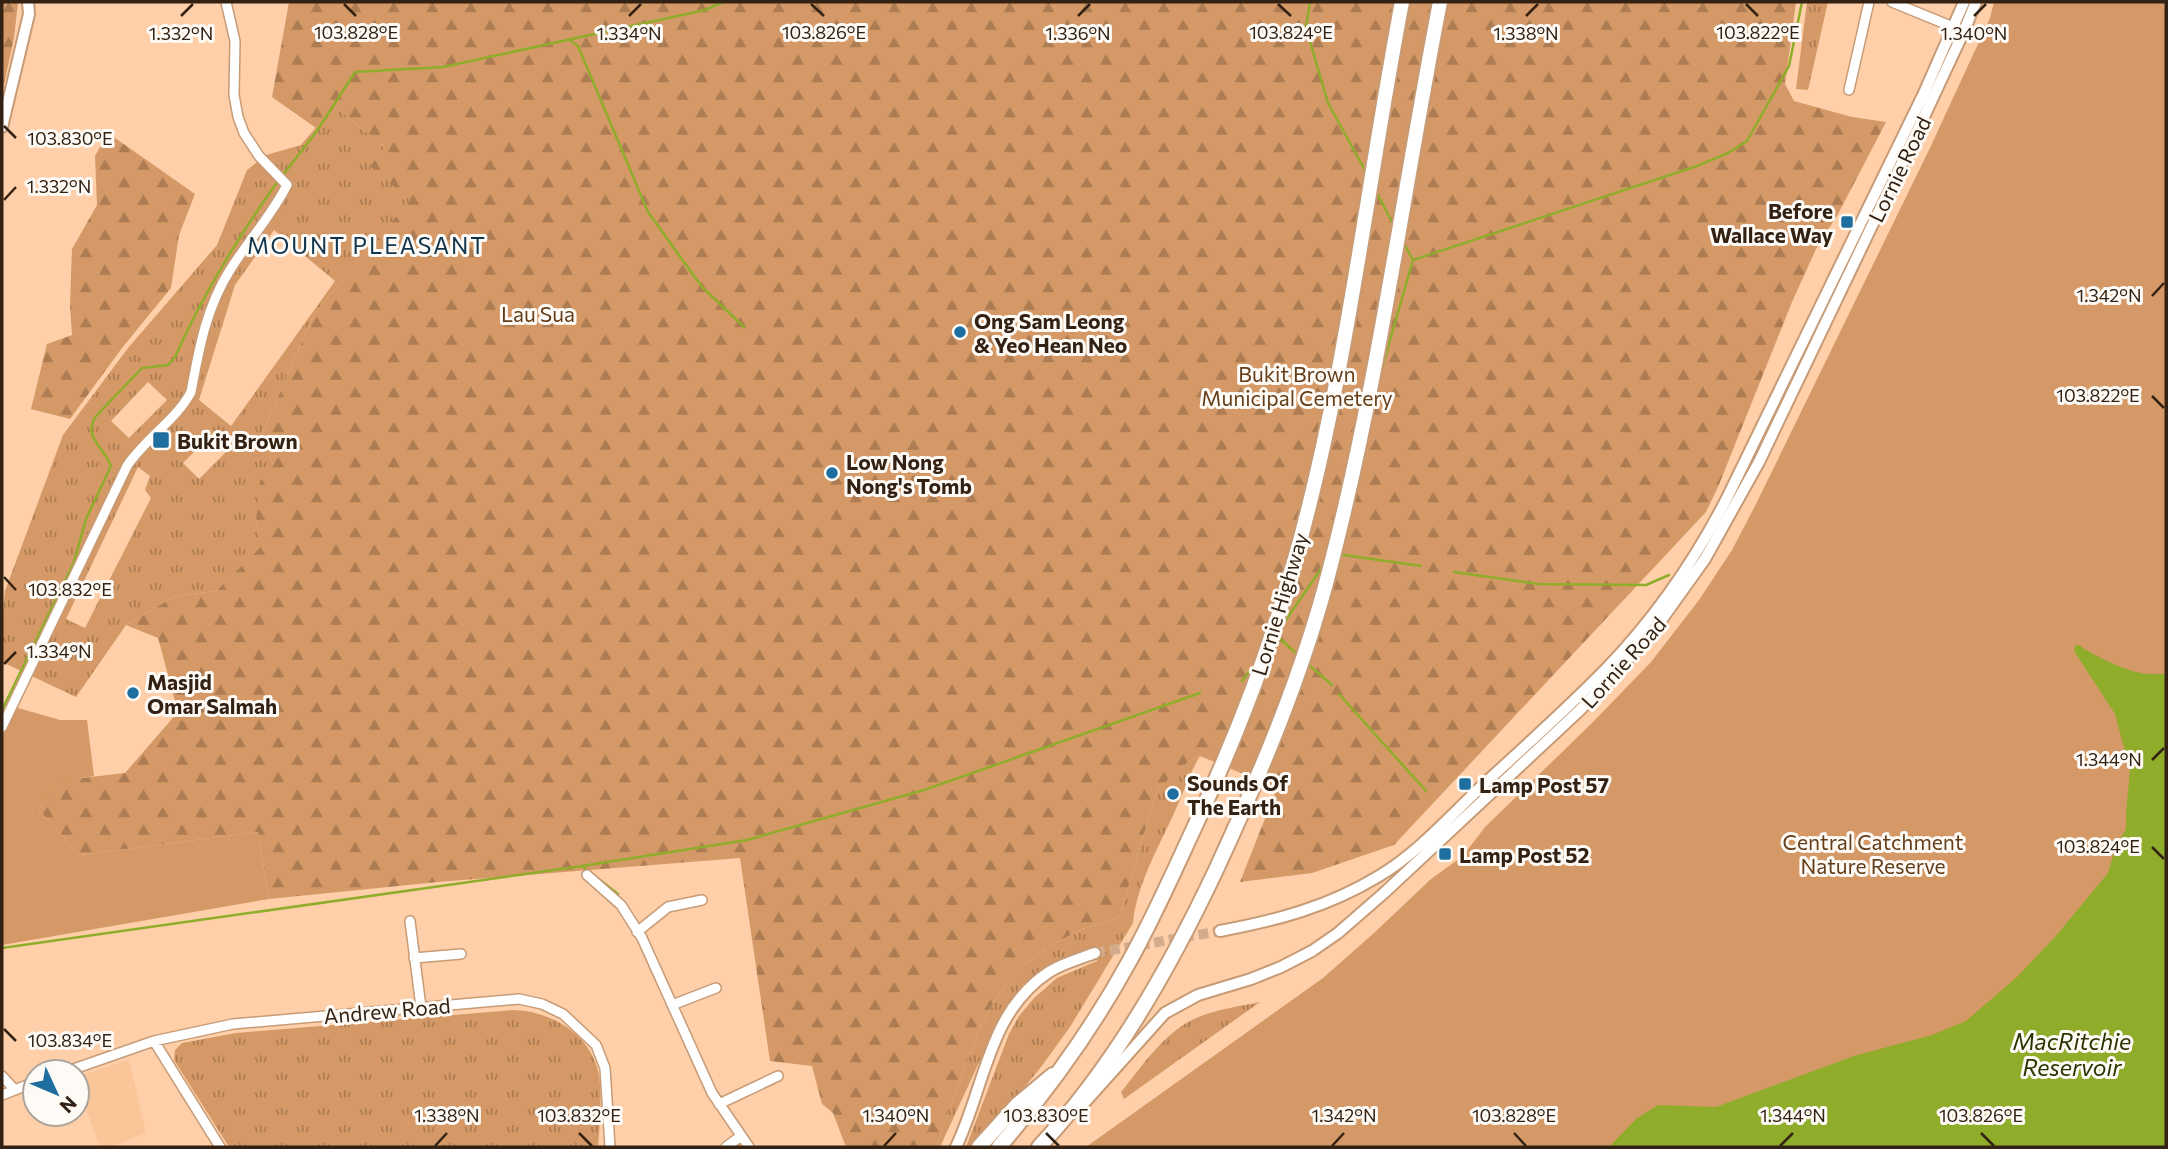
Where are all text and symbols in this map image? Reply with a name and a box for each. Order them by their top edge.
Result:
text: 103.828°E [314,21,398,43]
text: 103.826°E [782,21,866,43]
text: 103.824°E [1249,21,1333,43]
text: 103.822°E [1716,21,1800,43]
text: 1.332°N [149,22,213,44]
text: 1.334°N [596,22,662,44]
text: 1.336°N [1045,22,1111,44]
text: 1.338°N [1493,22,1559,44]
text: 1.340°N [1941,22,2007,44]
street label: Lornie Road [1863,112,1935,226]
text: 103.830°E [27,127,113,149]
text: 1.332°N [27,175,91,197]
place label: Before Wallace Way [1710,198,1833,247]
marker: Before Wallace Way [1839,214,1855,230]
district label: MOUNT PLEASANT [247,231,487,259]
text: 1.342°N [2077,284,2141,306]
park label: Lau Sua [501,301,575,326]
place label: Ong Sam Leong & Yeo Hean Neo [974,308,1127,357]
marker: Ong Sam Leong & Yeo Hean Neo [952,324,968,340]
park label: Bukit Brown Municipal Cemetery [1201,361,1393,410]
text: 103.822°E [2056,384,2140,406]
place label: Bukit Brown [177,428,298,453]
marker: Bukit Brown [151,430,171,450]
place label: Low Nong Nong's Tomb [846,449,972,498]
marker: Low Nong Nong's Tomb [824,465,840,481]
street label: Lornie Highway [1245,529,1313,678]
text: 103.832°E [28,578,112,600]
street label: Lornie Road [1575,611,1671,713]
text: 1.334°N [26,640,92,662]
place label: Masjid Omar Salmah [147,669,277,718]
marker: Masjid Omar Salmah [125,685,141,701]
text: 1.344°N [2076,748,2142,770]
place label: Sounds Of The Earth [1187,770,1288,819]
place label: Lamp Post 57 [1479,772,1609,797]
marker: Lamp Post 57 [1457,776,1473,792]
marker: Sounds Of The Earth [1165,786,1181,802]
park label: Central Catchment Nature Reserve [1783,829,1963,878]
text: 103.824°E [2056,835,2140,857]
place label: Lamp Post 52 [1459,842,1589,867]
marker: Lamp Post 52 [1437,846,1453,862]
street label: Andrew Road [322,992,452,1028]
water label: MacRitchie Reservoir [2013,1027,2131,1081]
text: 103.834°E [28,1029,112,1051]
north arrow [21,1058,91,1128]
text: N [55,1092,82,1118]
text: 1.338°N [414,1104,480,1126]
text: 103.832°E [537,1104,621,1126]
text: 1.340°N [863,1104,929,1126]
text: 103.830°E [1003,1104,1089,1126]
text: 1.342°N [1312,1104,1376,1126]
text: 103.828°E [1472,1104,1556,1126]
text: 1.344°N [1760,1104,1826,1126]
text: 103.826°E [1939,1104,2023,1126]

